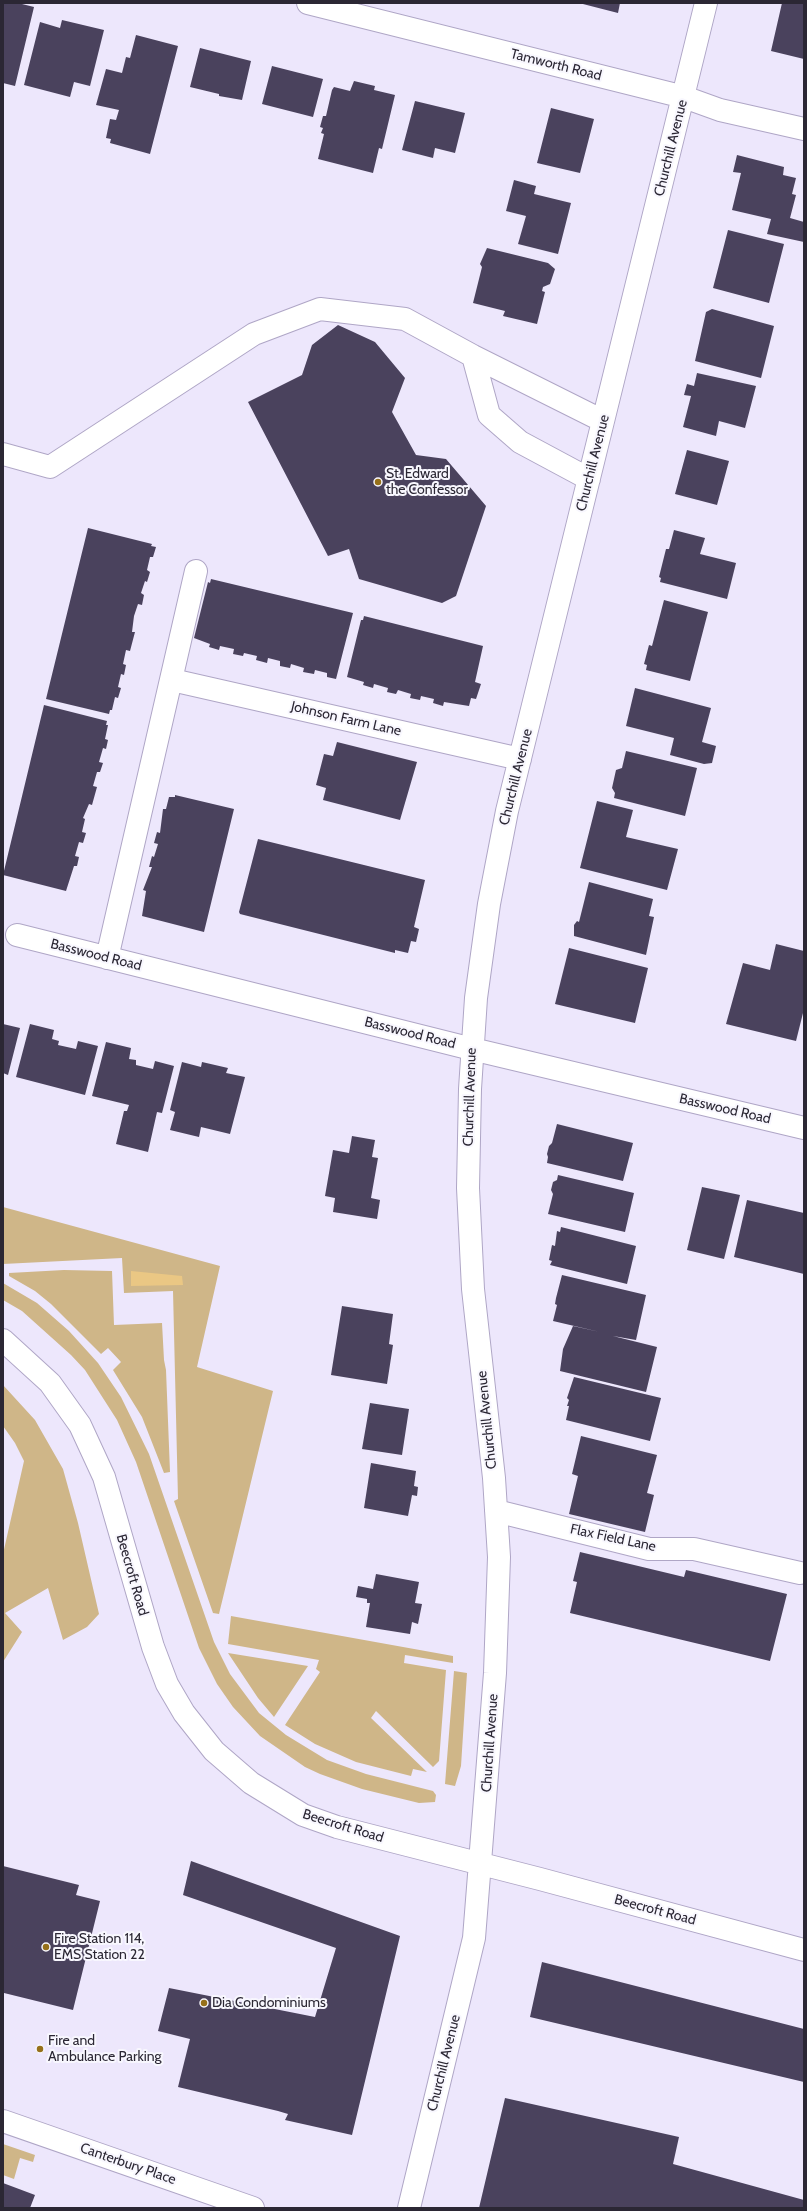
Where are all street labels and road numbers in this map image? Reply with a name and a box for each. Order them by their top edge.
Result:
street label: Tamworth Road [509,46,603,84]
street label: Churchill Avenue [651,98,691,198]
street label: Churchill Avenue [573,413,613,513]
street label: Johnson Farm Lane [289,698,403,740]
street label: Churchill Avenue [496,727,536,827]
street label: Basswood Road [49,936,143,974]
street label: Basswood Road [363,1014,457,1052]
street label: Churchill Avenue [460,1047,480,1147]
street label: Basswood Road [678,1090,772,1128]
street label: Churchill Avenue [473,1370,501,1470]
street label: Flax Field Lane [569,1521,657,1555]
street label: Beecroft Road [112,1532,152,1618]
street label: Churchill Avenue [478,1693,502,1793]
street label: Beecroft Road [300,1806,386,1846]
street label: Beecroft Road [612,1891,698,1929]
street label: Churchill Avenue [424,2013,464,2113]
street label: Canterbury Place [78,2140,178,2188]

